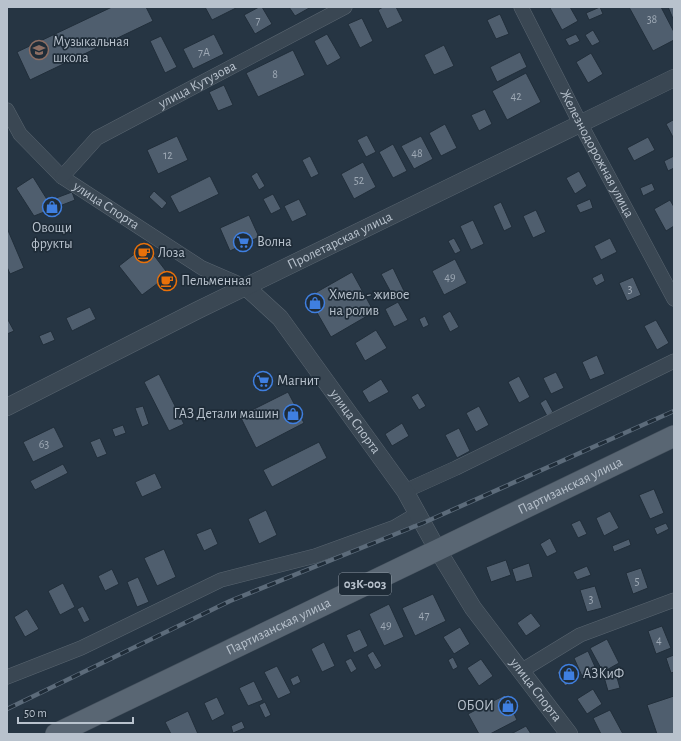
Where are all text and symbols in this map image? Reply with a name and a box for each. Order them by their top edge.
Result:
house number: 38 [647,13,658,25]
house number: 7 [255,14,261,26]
place label: Музыкальная школа [53,35,129,65]
school or university icon: Музыкальная школа [28,39,50,61]
house number: 7А [198,46,210,58]
street label: улица Кутузова [155,58,239,112]
house number: 8 [272,68,278,80]
street label: Железнодорожная улица [557,87,637,221]
house number: 42 [510,90,522,102]
house number: 48 [411,147,423,159]
house number: 12 [163,149,173,161]
house number: 52 [354,174,365,186]
street label: улица Спорта [70,179,142,233]
shop icon: Овощи фрукты [41,196,63,218]
street label: Пролетарская улица [285,209,395,272]
place label: Овощи фрукты [31,221,73,251]
supermarket icon: Волна [232,231,254,253]
place label: Волна [257,235,292,249]
cafe icon: Лоза [133,242,155,264]
place label: Лоза [158,246,185,260]
cafe icon: Пельменная [156,270,178,292]
house number: 49 [444,271,456,283]
place label: Пельменная [181,274,251,288]
house number: 3 [628,283,633,295]
place label: Хмель - живое на ролив [329,288,410,318]
shop icon: Хмель - живое на ролив [304,292,326,314]
supermarket icon: Магнит [252,370,274,392]
place label: Магнит [277,374,320,388]
street label: улица Спорта [327,386,383,457]
shop icon: ГАЗ Детали машин [282,403,304,425]
place label: ГАЗ Детали машин [174,407,279,421]
house number: 63 [39,438,49,450]
street label: Партизанская улица [516,455,625,517]
road number: 03К-003 [339,573,391,595]
house number: 5 [634,575,640,587]
house number: 3 [589,593,594,605]
street label: Партизанская улица [224,595,334,658]
house number: 47 [419,609,429,621]
house number: 49 [380,619,392,631]
house number: 4 [656,634,662,646]
street label: улица Спорта [506,655,564,725]
shop icon: АЗКиФ [558,663,580,685]
place label: АЗКиФ [583,667,624,681]
shop icon: ОБОИ [497,695,519,717]
scale bar [18,699,133,725]
place label: ОБОИ [457,699,494,713]
text: 50 m [24,707,47,719]

